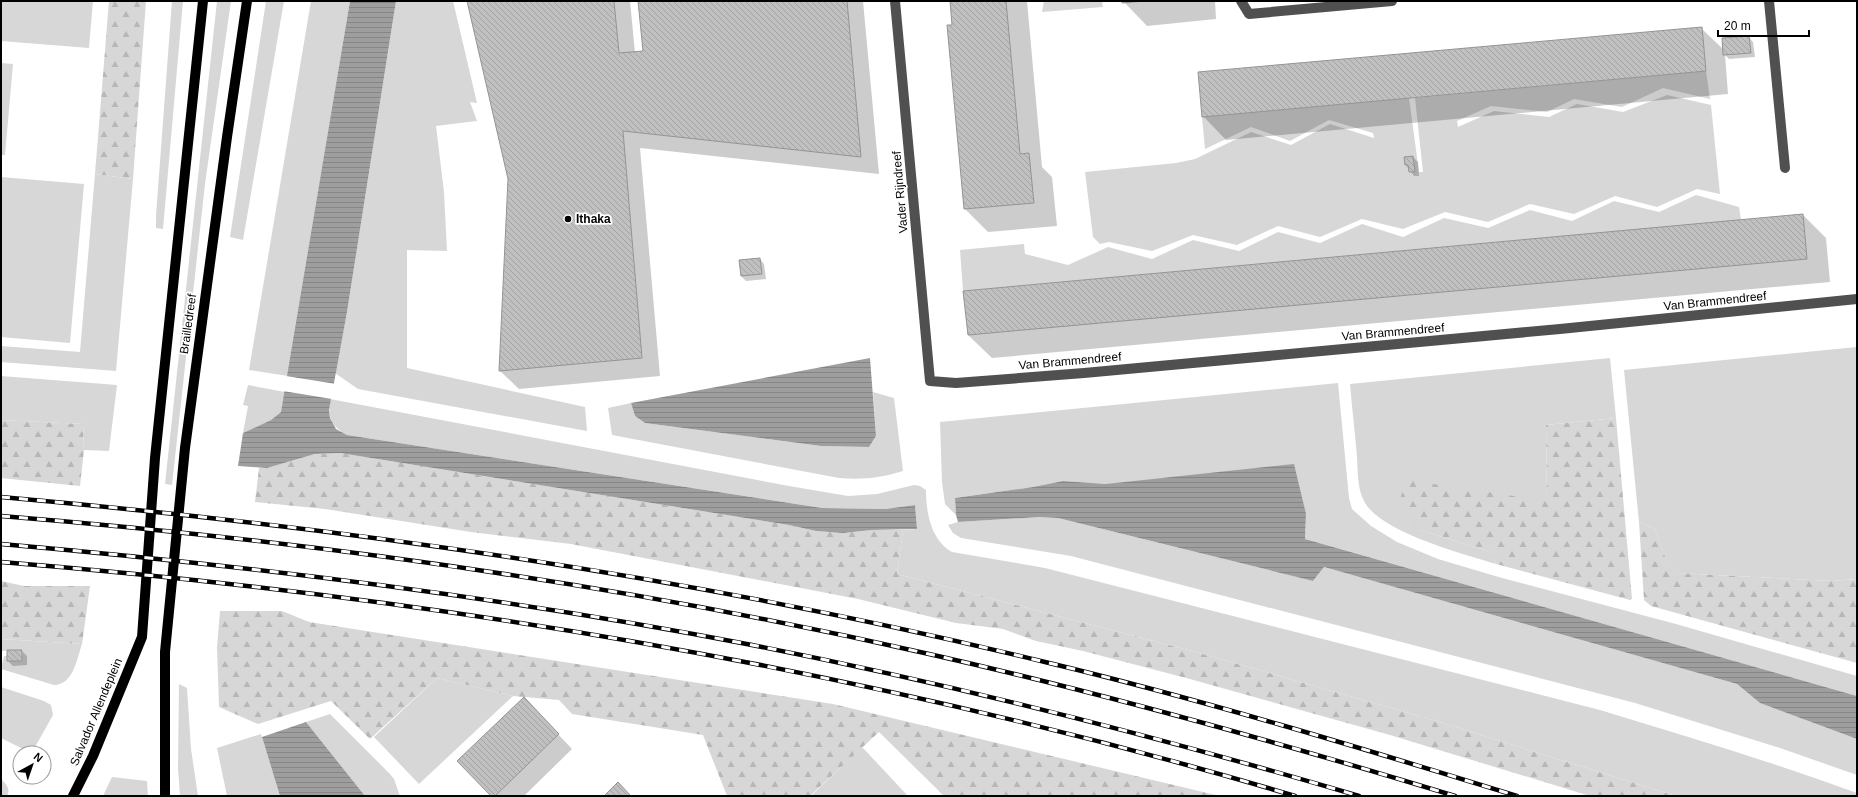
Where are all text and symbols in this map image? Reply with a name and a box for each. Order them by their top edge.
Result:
scale bar [1718,12,1809,38]
text: 20 m [1724,19,1751,33]
street label: Vader Rijndreef [889,150,911,234]
place label: Ithaka [576,212,611,226]
marker: Ithaka [563,214,573,224]
street label: Van Brammendreef [1663,289,1768,313]
street label: Brailledreef [177,292,199,355]
street label: Van Brammendreef [1341,320,1446,343]
street label: Van Brammendreef [1018,349,1123,372]
street label: Salvador Allendeplein [67,656,125,768]
north arrow [12,745,52,785]
text: N [32,750,45,765]

